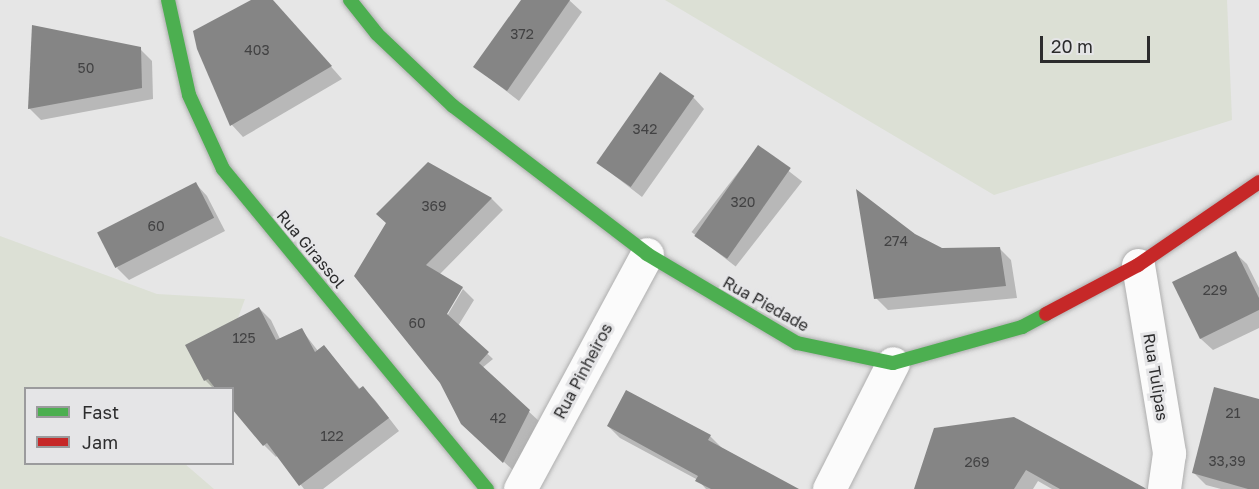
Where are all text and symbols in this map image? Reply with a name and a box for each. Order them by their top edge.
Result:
scale bar [1043,24,1152,62]
house number: 372 [510,26,534,42]
text: 20 m [1051,35,1093,57]
house number: 403 [244,42,270,58]
house number: 50 [78,60,94,76]
house number: 342 [633,121,657,137]
house number: 320 [731,194,755,210]
house number: 369 [421,198,447,214]
street label: Rua Girassol [273,206,349,292]
house number: 60 [147,218,165,234]
house number: 274 [884,233,908,249]
street label: Rua Piedade [720,272,812,336]
house number: 229 [1203,282,1227,298]
house number: 60 [408,315,426,331]
street label: Rua Pinheiros [550,320,616,422]
house number: 125 [232,330,256,346]
street label: Rua Tulipas [1140,332,1172,422]
legend [24,387,234,465]
text: Fast [82,401,119,423]
house number: 21 [1226,405,1240,421]
house number: 42 [490,410,506,426]
house number: 122 [320,428,344,444]
text: Jam [82,431,118,453]
house number: 33,39 [1208,453,1246,469]
house number: 269 [964,454,990,470]

